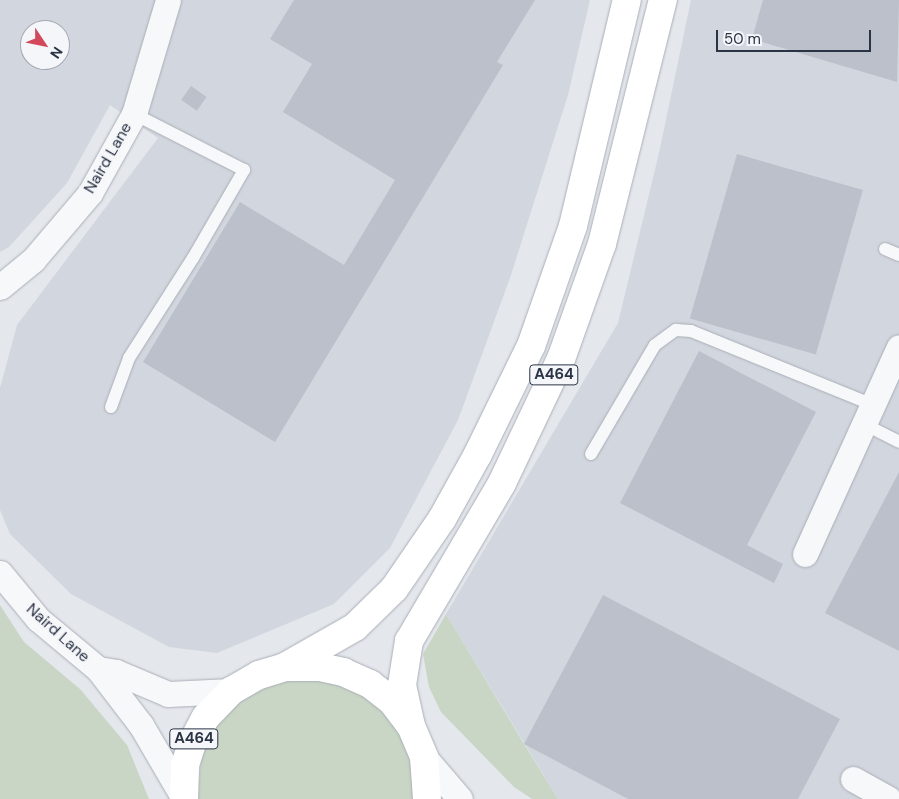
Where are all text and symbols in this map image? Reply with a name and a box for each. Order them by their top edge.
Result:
north arrow [20,20,70,70]
scale bar [719,20,874,52]
text: 50 m [724,29,761,49]
text: N [46,44,67,62]
street label: Naird Lane [80,119,136,197]
road number: A464 [529,362,579,388]
street label: Naird Lane [22,599,94,667]
road number: A464 [169,726,219,752]

